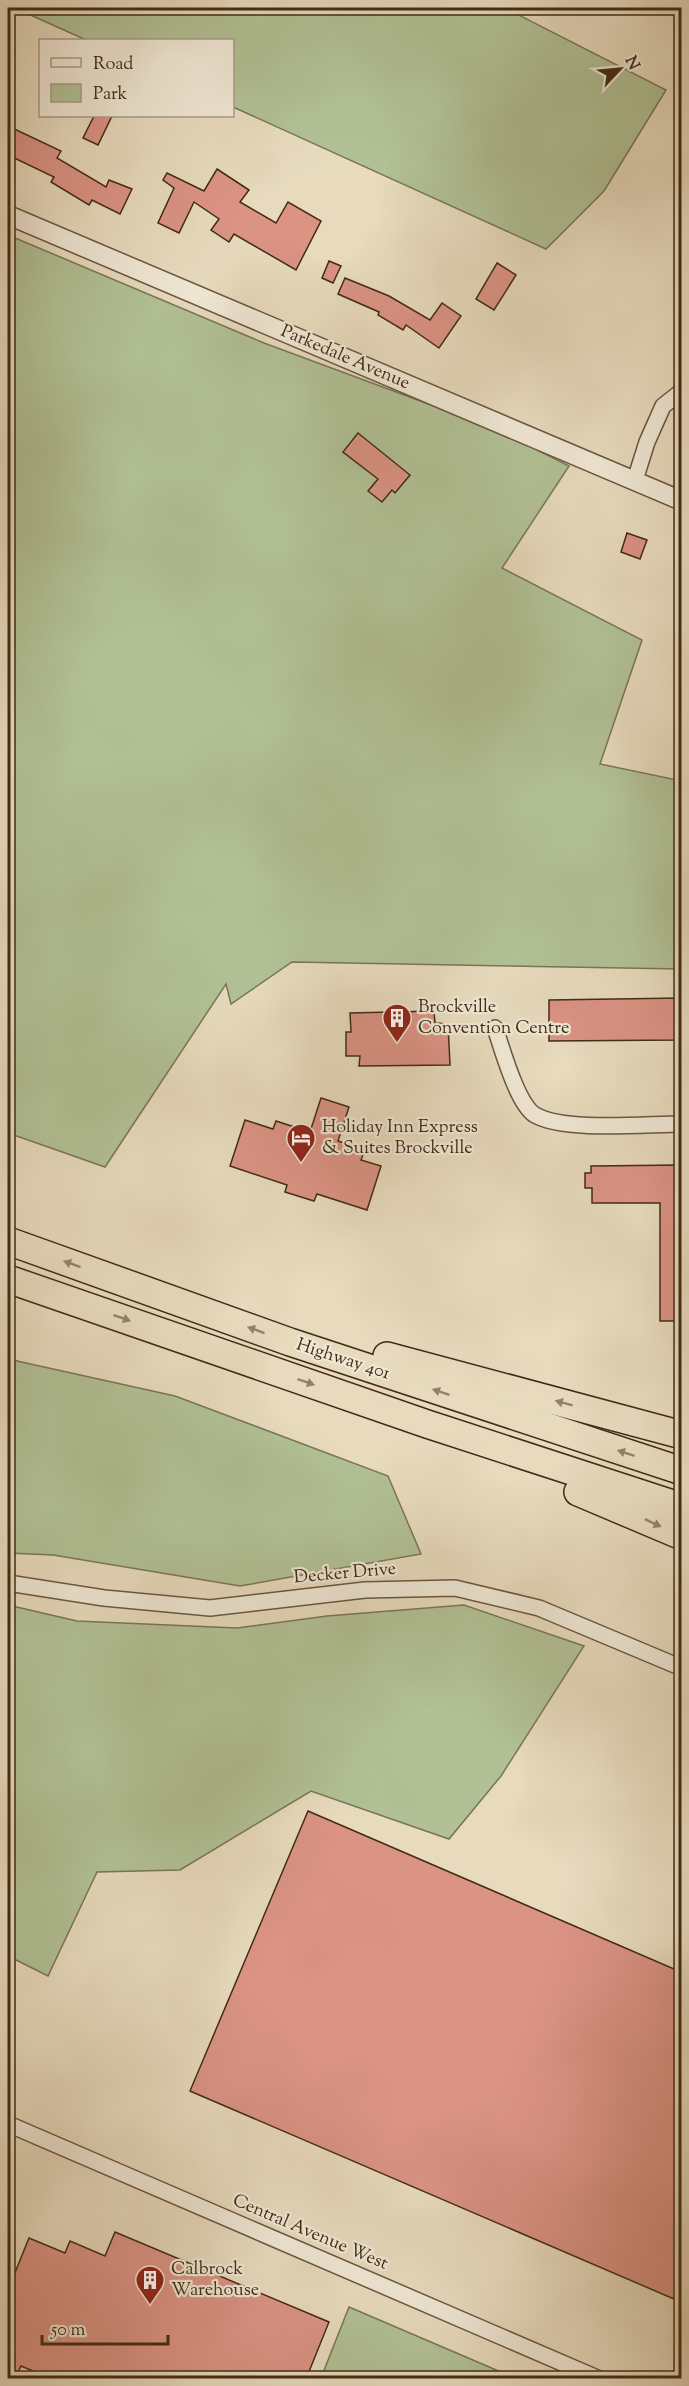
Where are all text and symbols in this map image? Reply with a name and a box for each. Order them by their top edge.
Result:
legend [39,39,234,117]
north arrow [590,39,650,99]
text: Road [93,52,133,78]
text: N [618,53,644,75]
text: Park [93,82,128,108]
street label: Parkedale Avenue [276,319,414,397]
place label: Brockville Convention Centre [418,995,569,1042]
building icon: Brockville Convention Centre [381,1002,413,1044]
place label: Holiday Inn Express & Suites Brockville [322,1115,478,1162]
hotel icon: Holiday Inn Express & Suites Brockville [285,1122,317,1164]
one-way arrow [63,1259,81,1269]
one-way arrow [113,1314,131,1324]
one-way arrow [247,1324,265,1334]
street label: Highway 401 [293,1333,393,1387]
one-way arrow [298,1378,316,1388]
one-way arrow [432,1386,450,1396]
one-way arrow [555,1398,573,1408]
one-way arrow [617,1447,635,1457]
one-way arrow [644,1519,661,1528]
street label: Decker Drive [293,1557,397,1591]
street label: Central Avenue West [228,2188,392,2278]
place label: Calbrock Warehouse [171,2257,259,2304]
building icon: Calbrock Warehouse [134,2264,166,2306]
scale bar [42,2308,168,2346]
text: 50 m [50,2318,86,2344]

